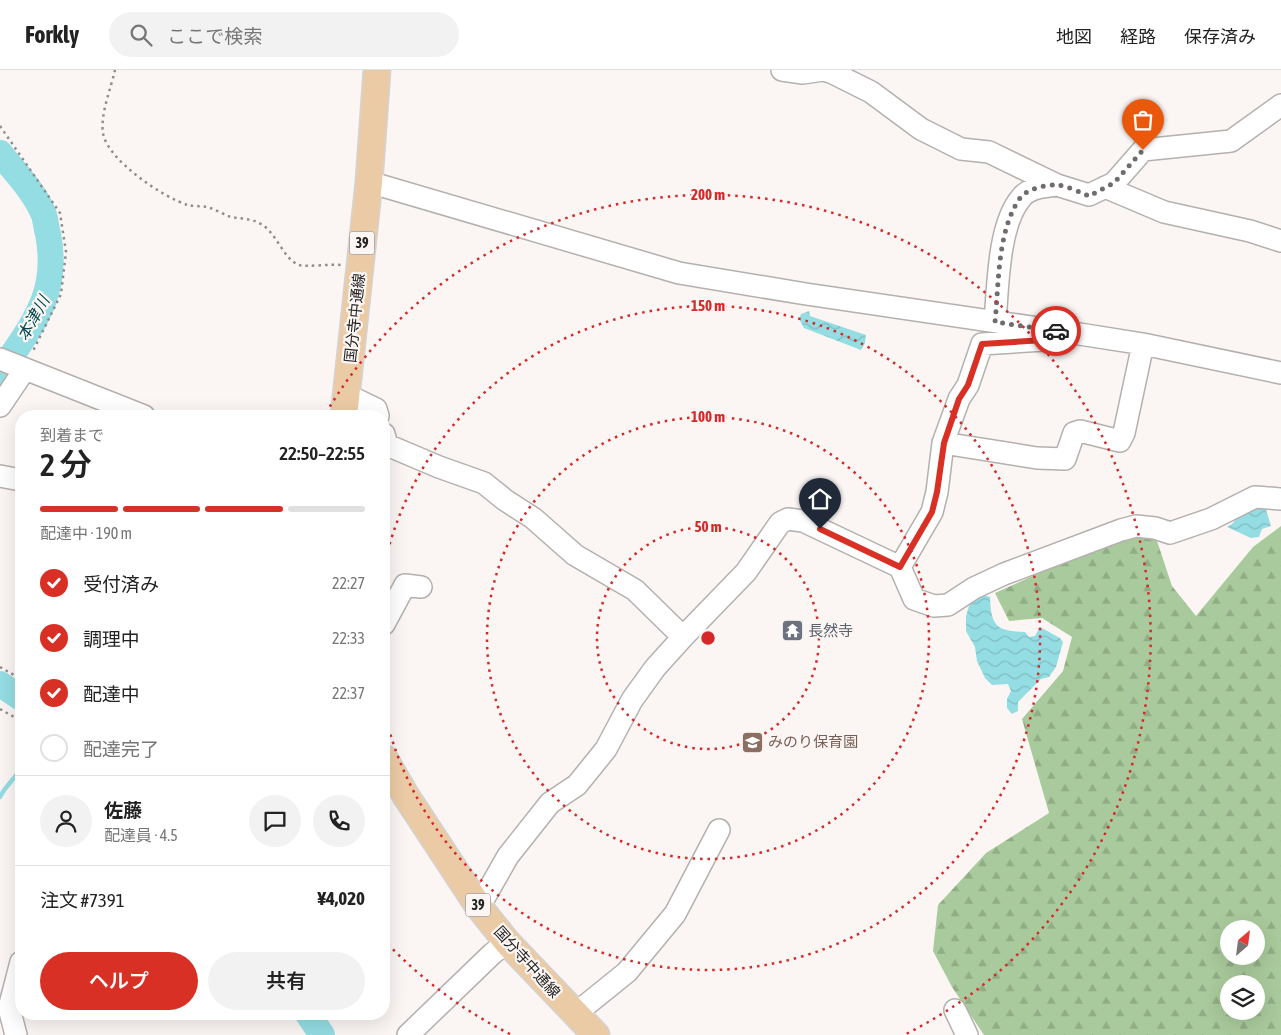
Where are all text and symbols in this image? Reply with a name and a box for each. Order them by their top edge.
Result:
search box [109,12,459,57]
text: Forkly [25,21,79,48]
icon: search [127,21,155,49]
text: ここで検索 [167,25,262,47]
text: 地図 [1056,26,1092,47]
text: 経路 [1120,26,1156,47]
text: 保存済み [1184,26,1256,47]
pin [1122,99,1164,150]
icon: bag [1129,106,1157,134]
text: 200 m [691,186,725,203]
road number: 39 [350,232,374,254]
street label: 国分寺中通線 [341,272,368,364]
water label: 本津川 [13,291,53,343]
text: 150 m [691,297,725,314]
courier [1031,306,1081,356]
icon: car [1042,317,1070,345]
text: 100 m [691,408,725,425]
text: 到着まで [40,426,104,444]
text: 22:50–22:55 [279,442,365,464]
text: 2 分 [40,446,91,483]
pin [799,478,841,529]
icon: home [806,485,834,513]
text: 50 m [695,518,722,535]
text: 配達中 · 190 m [40,524,132,542]
icon: check [40,569,68,597]
text: 受付済み [83,573,159,595]
text: 22:27 [332,574,365,592]
temple icon: 長然寺 [780,619,804,643]
place label: 長然寺 [808,622,853,639]
icon: check [40,624,68,652]
text: 調理中 [83,628,140,650]
text: 22:33 [332,629,365,647]
centre of rings [699,629,717,647]
icon: check [40,679,68,707]
text: 配達中 [83,683,140,705]
text: 22:37 [332,684,365,702]
school or university icon: みのり保育園 [740,730,764,754]
place label: みのり保育園 [768,733,858,750]
text: 配達完了 [83,738,159,760]
button: person [40,795,92,847]
button: chat [249,795,301,847]
button: phone [313,795,365,847]
text: 佐藤 [104,799,142,821]
text: 配達員 · 4.5 [104,826,178,844]
text: ¥4,020 [317,887,365,909]
text: 注文 #7391 [40,889,125,911]
road number: 39 [466,894,490,916]
north arrow [1220,920,1265,965]
map controls [1220,920,1265,1020]
street label: 国分寺中通線 [491,923,564,1001]
button: ヘルプ [40,952,198,1010]
button: 共有 [208,952,365,1010]
button: layers [1220,975,1265,1020]

